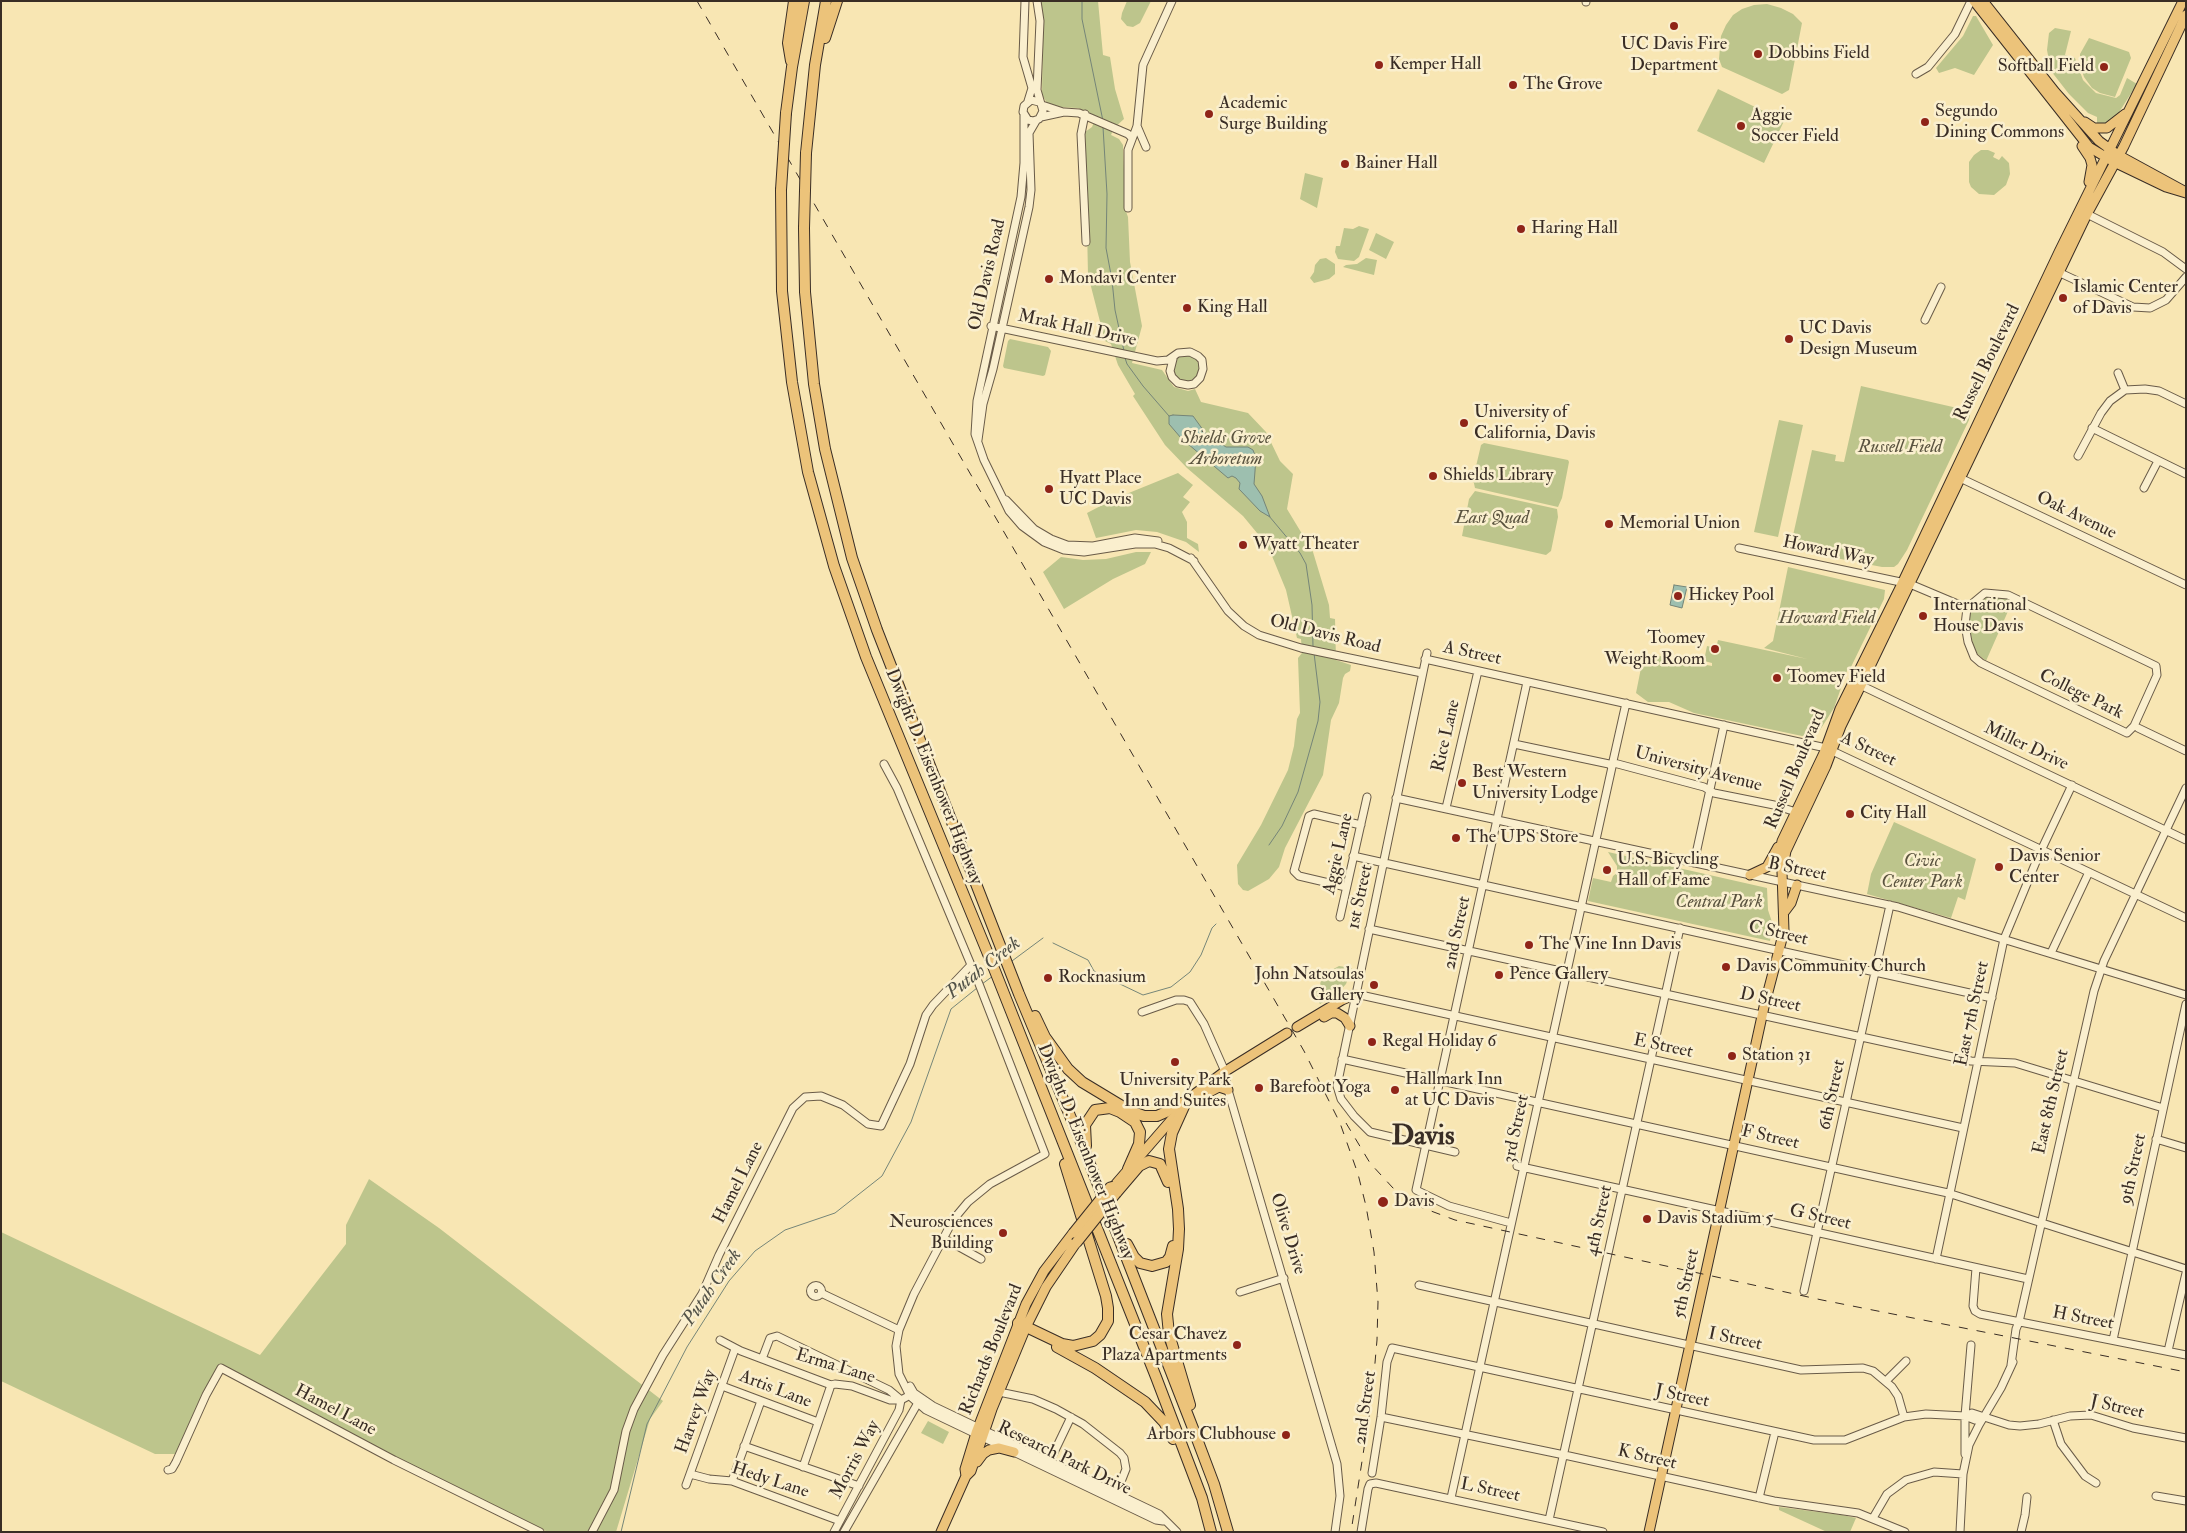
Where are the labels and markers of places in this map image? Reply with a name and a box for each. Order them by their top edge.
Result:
marker: UC Davis Fire Department [1668,20,1680,32]
place label: UC Davis Fire Department [1621,34,1727,76]
place label: Dobbins Field [1768,43,1870,65]
marker: Dobbins Field [1752,48,1764,60]
place label: Kemper Hall [1389,54,1481,76]
place label: Softball Field [1998,56,2094,78]
marker: Kemper Hall [1373,59,1385,71]
marker: Softball Field [2098,61,2110,73]
place label: The Grove [1523,74,1603,96]
marker: The Grove [1507,79,1519,91]
place label: Academic Surge Building [1219,93,1327,136]
place label: Segundo Dining Commons [1935,101,2064,144]
place label: Aggie Soccer Field [1751,105,1839,148]
marker: Academic Surge Building [1203,108,1215,120]
marker: Segundo Dining Commons [1919,116,1931,128]
marker: Aggie Soccer Field [1735,120,1747,132]
place label: Bainer Hall [1355,153,1438,175]
marker: Bainer Hall [1339,158,1351,170]
place label: Haring Hall [1531,218,1618,240]
marker: Haring Hall [1515,223,1527,235]
place label: Mondavi Center [1059,268,1176,290]
marker: Mondavi Center [1043,273,1055,285]
place label: Islamic Center of Davis [2073,277,2178,320]
marker: Islamic Center of Davis [2057,292,2069,304]
place label: King Hall [1197,297,1268,319]
marker: King Hall [1181,302,1193,314]
place label: UC Davis Design Museum [1799,318,1917,360]
marker: UC Davis Design Museum [1783,333,1795,345]
place label: University of California, Davis [1474,402,1595,444]
marker: University of California, Davis [1458,417,1470,429]
place label: Shields Library [1443,465,1553,487]
place label: Hyatt Place UC Davis [1059,468,1142,510]
marker: Shields Library [1427,470,1439,482]
marker: Hyatt Place UC Davis [1043,483,1055,495]
place label: Memorial Union [1619,513,1740,535]
marker: Memorial Union [1603,518,1615,530]
place label: Wyatt Theater [1253,534,1359,556]
marker: Wyatt Theater [1237,539,1249,551]
place label: Hickey Pool [1688,585,1774,607]
marker: Hickey Pool [1672,590,1684,602]
place label: International House Davis [1933,595,2027,638]
marker: International House Davis [1917,610,1929,622]
place label: Toomey Weight Room [1604,628,1705,670]
marker: Toomey Weight Room [1709,643,1721,655]
place label: Toomey Field [1787,667,1885,689]
marker: Toomey Field [1771,672,1783,684]
place label: Best Western University Lodge [1472,762,1598,804]
marker: Best Western University Lodge [1456,777,1468,789]
place label: City Hall [1860,803,1927,825]
marker: City Hall [1844,808,1856,820]
place label: The UPS Store [1466,827,1578,849]
marker: The UPS Store [1450,832,1462,844]
place label: Davis Senior Center [2009,846,2100,889]
place label: U.S. Bicycling Hall of Fame [1617,849,1718,892]
marker: Davis Senior Center [1993,861,2005,873]
marker: U.S. Bicycling Hall of Fame [1601,864,1613,876]
place label: The Vine Inn Davis [1539,934,1681,956]
marker: The Vine Inn Davis [1523,939,1535,951]
place label: Davis Community Church [1736,956,1926,978]
marker: Davis Community Church [1720,961,1732,973]
place label: John Natsoulas Gallery [1255,964,1364,1006]
place label: Pence Gallery [1509,964,1608,986]
place label: Rocknasium [1058,967,1146,989]
marker: Pence Gallery [1493,969,1505,981]
marker: Rocknasium [1042,972,1054,984]
marker: John Natsoulas Gallery [1368,979,1380,991]
place label: Regal Holiday 6 [1382,1031,1496,1053]
marker: Regal Holiday 6 [1366,1036,1378,1048]
place label: Station 31 [1742,1045,1811,1067]
marker: Station 31 [1726,1050,1738,1062]
marker: University Park Inn and Suites [1169,1056,1181,1068]
place label: Hallmark Inn at UC Davis [1405,1069,1503,1112]
place label: University Park Inn and Suites [1119,1070,1231,1112]
place label: Barefoot Yoga [1269,1077,1371,1099]
marker: Barefoot Yoga [1253,1082,1265,1094]
marker: Hallmark Inn at UC Davis [1389,1084,1401,1096]
place label: Davis [1394,1191,1435,1213]
marker: Davis [1376,1195,1390,1209]
place label: Davis Stadium 5 [1657,1208,1773,1230]
place label: Neurosciences Building [889,1212,993,1254]
marker: Davis Stadium 5 [1641,1213,1653,1225]
marker: Neurosciences Building [997,1227,1009,1239]
place label: Cesar Chavez Plaza Apartments [1101,1324,1227,1366]
marker: Cesar Chavez Plaza Apartments [1231,1339,1243,1351]
place label: Arbors Clubhouse [1147,1424,1276,1446]
marker: Arbors Clubhouse [1280,1429,1292,1441]

